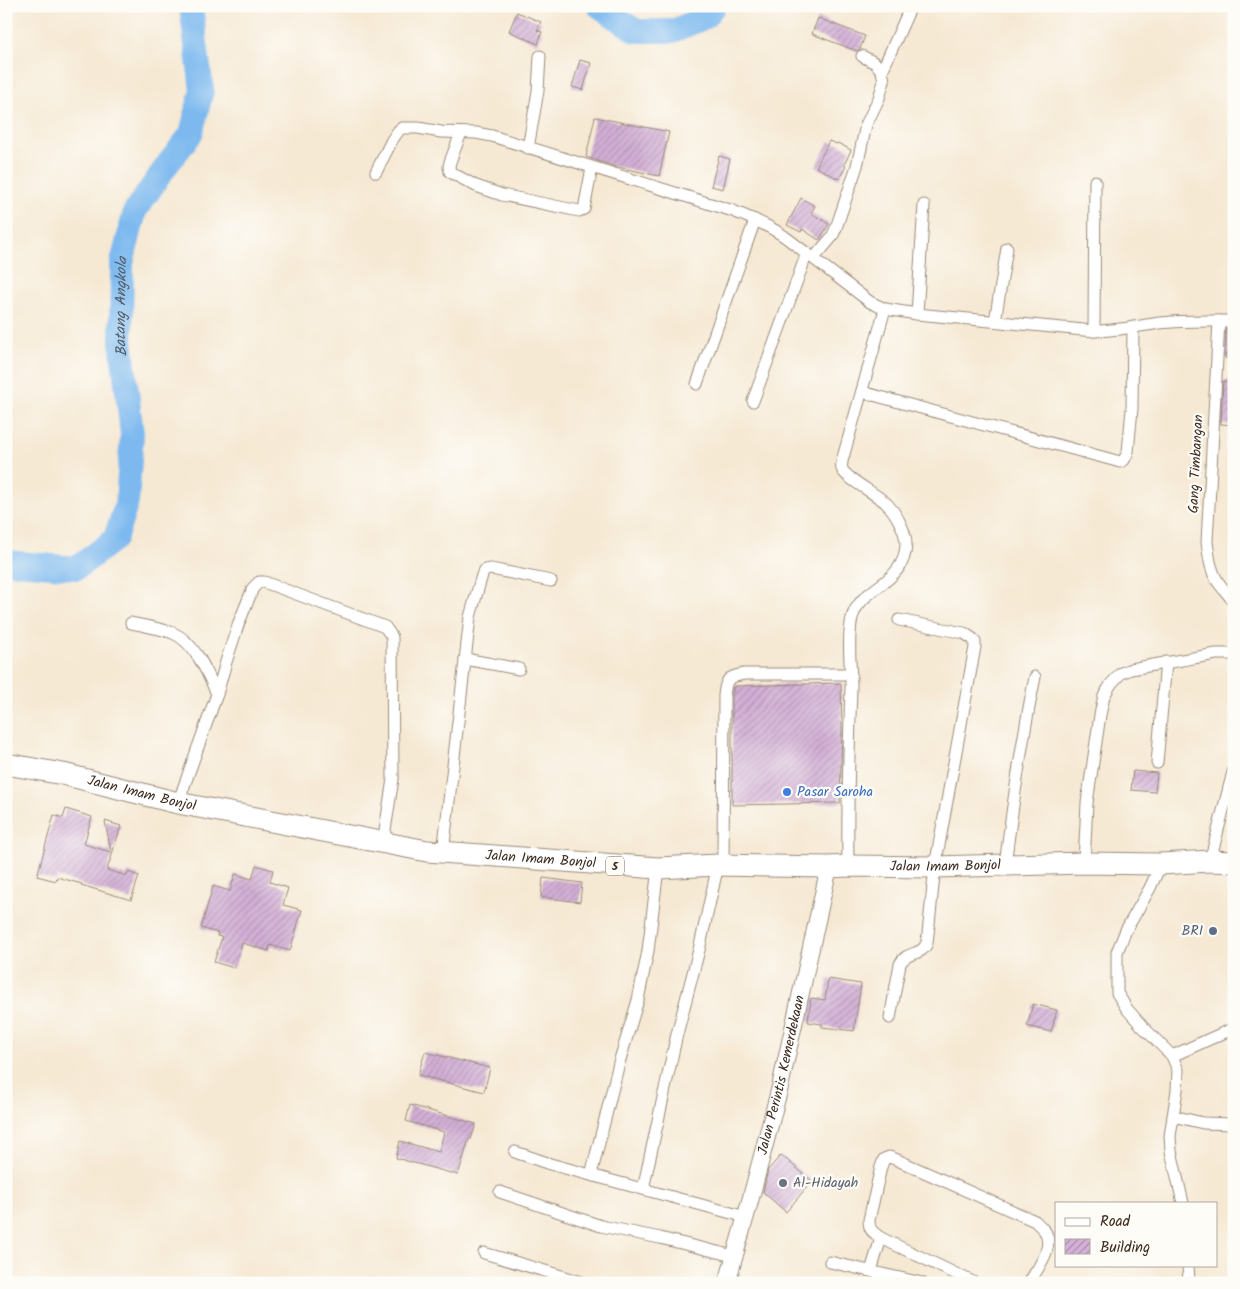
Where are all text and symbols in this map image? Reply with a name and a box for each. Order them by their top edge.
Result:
water label: Batang Angkola [109,253,135,358]
street label: Gang Timbangan [1182,414,1210,514]
street label: Jalan Imam Bonjol [85,770,198,817]
place label: Pasar Saroha [797,781,873,803]
marker: Pasar Saroha [781,786,793,798]
street label: Jalan Imam Bonjol [484,844,597,874]
street label: Jalan Imam Bonjol [889,854,1002,878]
road number: 5 [606,856,624,876]
place label: BRI [1182,920,1203,942]
marker: BRI [1207,925,1219,937]
street label: Jalan Perintis Kemerdekaan [752,993,811,1157]
place label: Al-Hidayah [793,1172,858,1194]
marker: Al-Hidayah [777,1177,789,1189]
legend [1055,1202,1218,1266]
text: Road [1100,1210,1131,1234]
text: Building [1100,1236,1150,1260]

